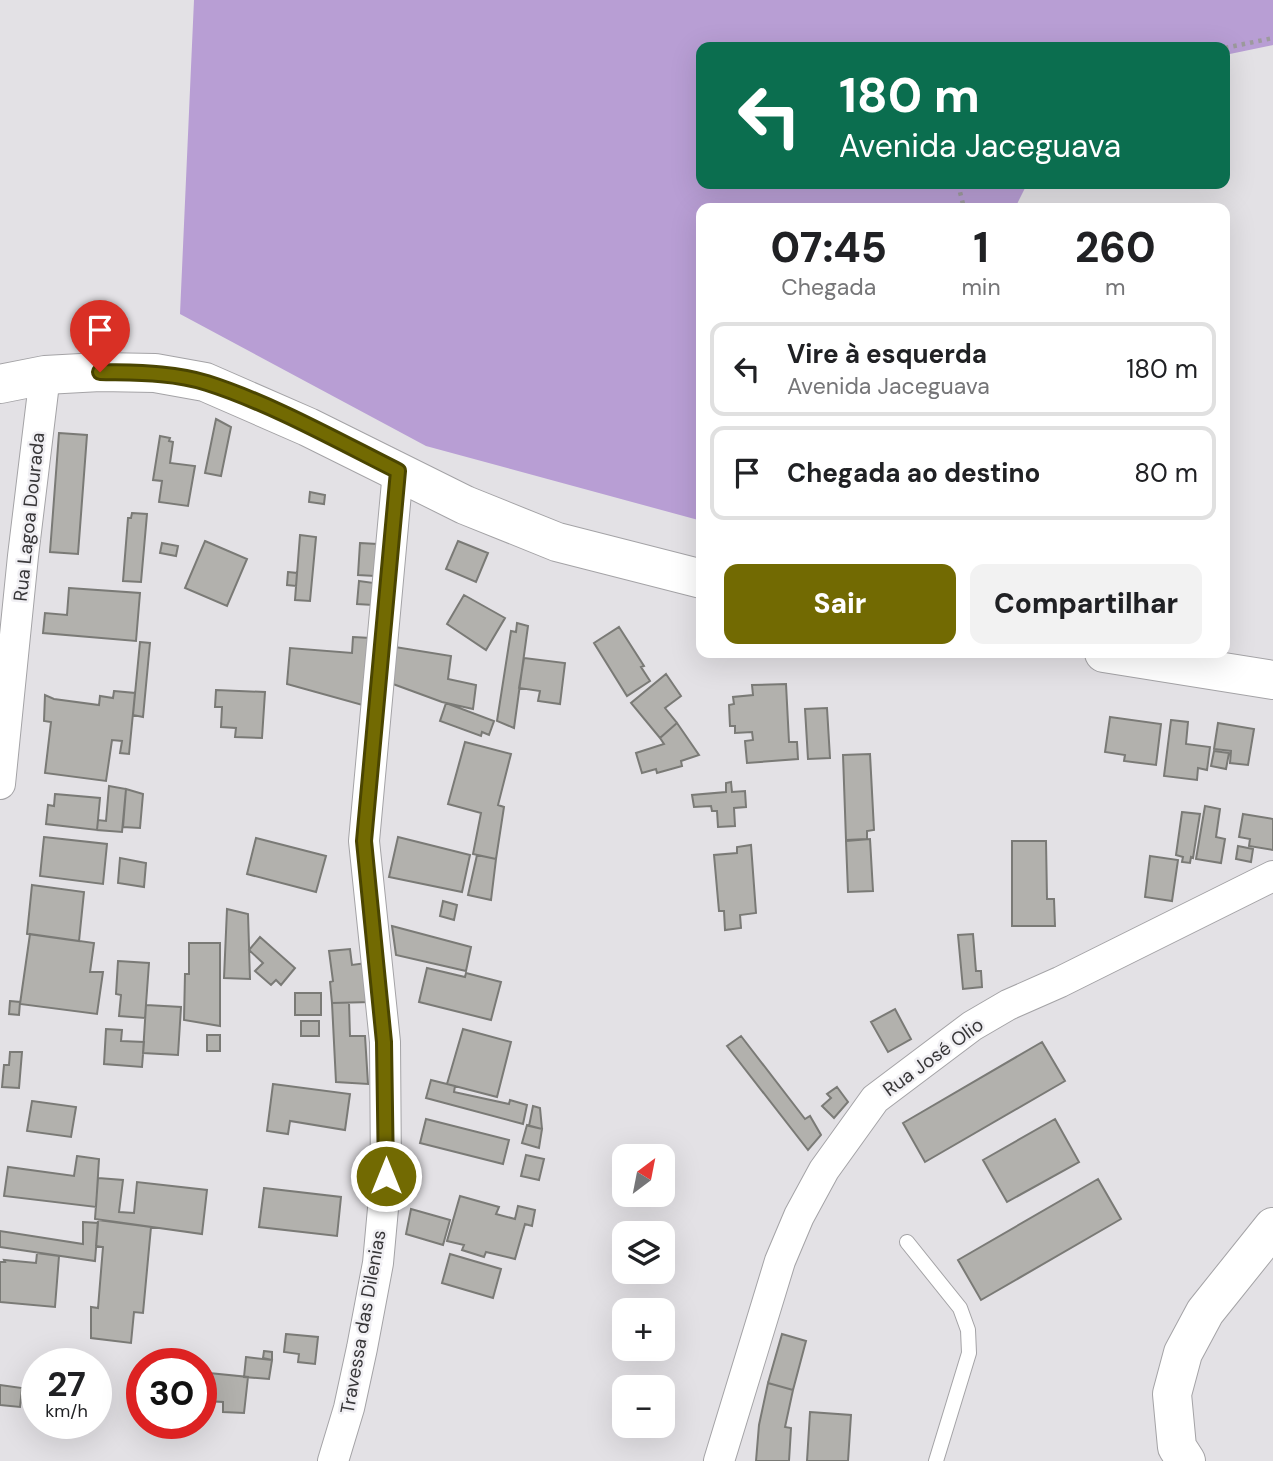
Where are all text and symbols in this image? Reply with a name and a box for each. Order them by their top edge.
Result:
text: 180 m [839,63,980,127]
icon: left [724,70,815,161]
text: Avenida Jaceguava [839,125,1121,167]
text: 07:45 [770,220,887,275]
text: 1 [973,220,989,275]
text: 260 [1075,220,1156,275]
text: Chegada [781,272,876,302]
text: min [961,272,1001,302]
text: m [1105,272,1126,302]
pin [70,300,130,372]
icon: arrive [81,311,119,349]
text: Vire à esquerda [787,337,987,371]
icon: left [728,350,766,388]
text: 180 m [1126,352,1198,386]
text: Avenida Jaceguava [787,371,990,401]
street label: Rua Lagoa Dourada [8,431,50,603]
icon: arrive [728,454,766,492]
text: Chegada ao destino [787,456,1040,490]
text: 80 m [1134,456,1198,490]
button: Sair [724,564,956,644]
button: Compartilhar [970,564,1202,644]
street label: Rua José Olio [878,1012,988,1102]
position arrow [349,1139,423,1213]
north arrow [612,1144,676,1208]
map controls [612,1144,675,1438]
button: layers [612,1221,675,1284]
street label: Travessa das Dilenias [335,1228,391,1416]
button: + [612,1298,675,1361]
speed limit sign: 30 [126,1348,217,1439]
text: 27 [47,1361,86,1407]
button: − [612,1375,675,1438]
text: km/h [45,1399,88,1423]

